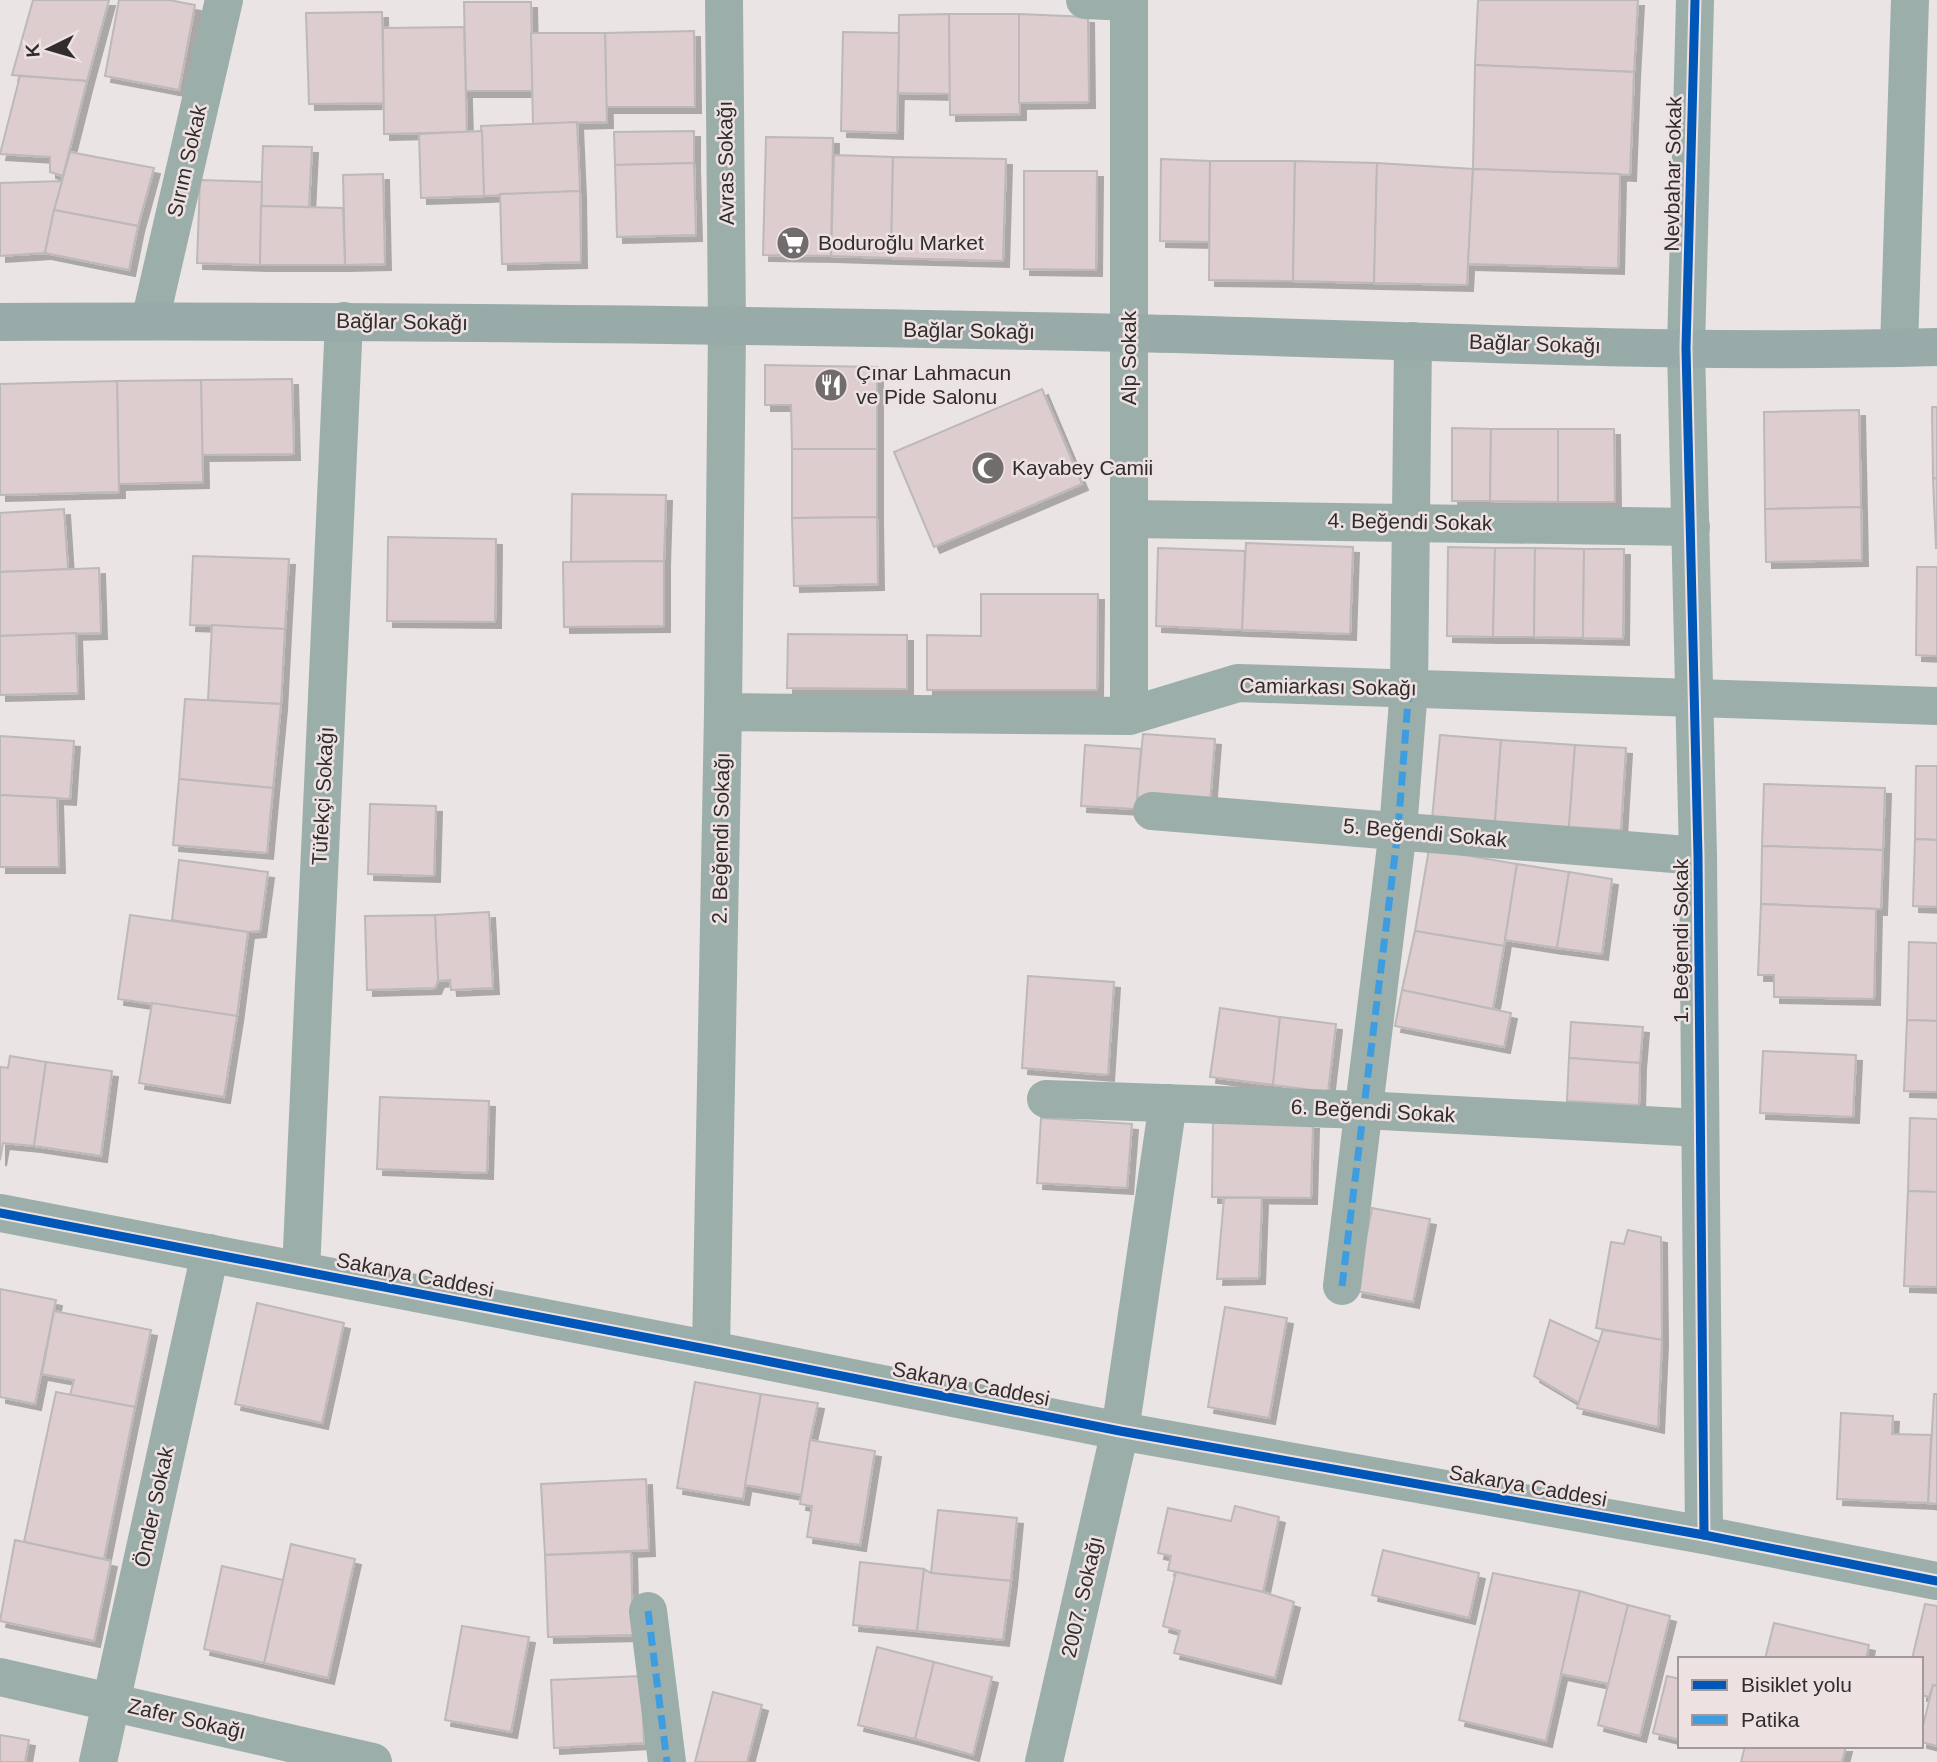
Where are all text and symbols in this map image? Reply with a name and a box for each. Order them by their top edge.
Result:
north arrow [14,14,84,84]
text: K [21,42,44,58]
street label: Nevbahar Sokak [1660,96,1685,252]
street label: Avras Sokağı [713,101,738,225]
street label: Sırım Sokak [162,102,211,219]
supermarket icon: Boduroğlu Market [774,224,812,262]
place label: Boduroğlu Market [818,231,984,254]
street label: Bağlar Sokağı [336,309,468,334]
street label: Alp Sokak [1117,310,1140,405]
street label: Bağlar Sokağı [903,318,1035,343]
street label: Bağlar Sokağı [1469,330,1601,357]
place label: Çınar Lahmacun ve Pide Salonu [856,361,1011,408]
restaurant icon: Çınar Lahmacun ve Pide Salonu [812,366,850,404]
mosque icon: Kayabey Camii [969,449,1007,487]
place label: Kayabey Camii [1012,456,1153,479]
street label: 4. Beğendi Sokak [1328,509,1493,534]
street label: Camiarkası Sokağı [1239,673,1417,700]
street label: Tüfekçi Sokağı [307,726,338,866]
street label: 2. Beğendi Sokağı [708,752,733,924]
street label: 5. Beğendi Sokak [1342,814,1509,851]
street label: 1. Beğendi Sokak [1669,858,1692,1023]
street label: 6. Beğendi Sokak [1290,1095,1456,1126]
street label: Sakarya Caddesi [334,1248,496,1301]
street label: Sakarya Caddesi [890,1357,1052,1410]
street label: Önder Sokak [130,1444,178,1569]
street label: Sakarya Caddesi [1447,1460,1609,1511]
street label: 2007. Sokağı [1056,1534,1107,1660]
legend [1678,1657,1923,1748]
text: Bisiklet yolu [1741,1673,1852,1696]
street label: Zafer Sokağı [126,1694,248,1743]
text: Patika [1741,1708,1800,1731]

